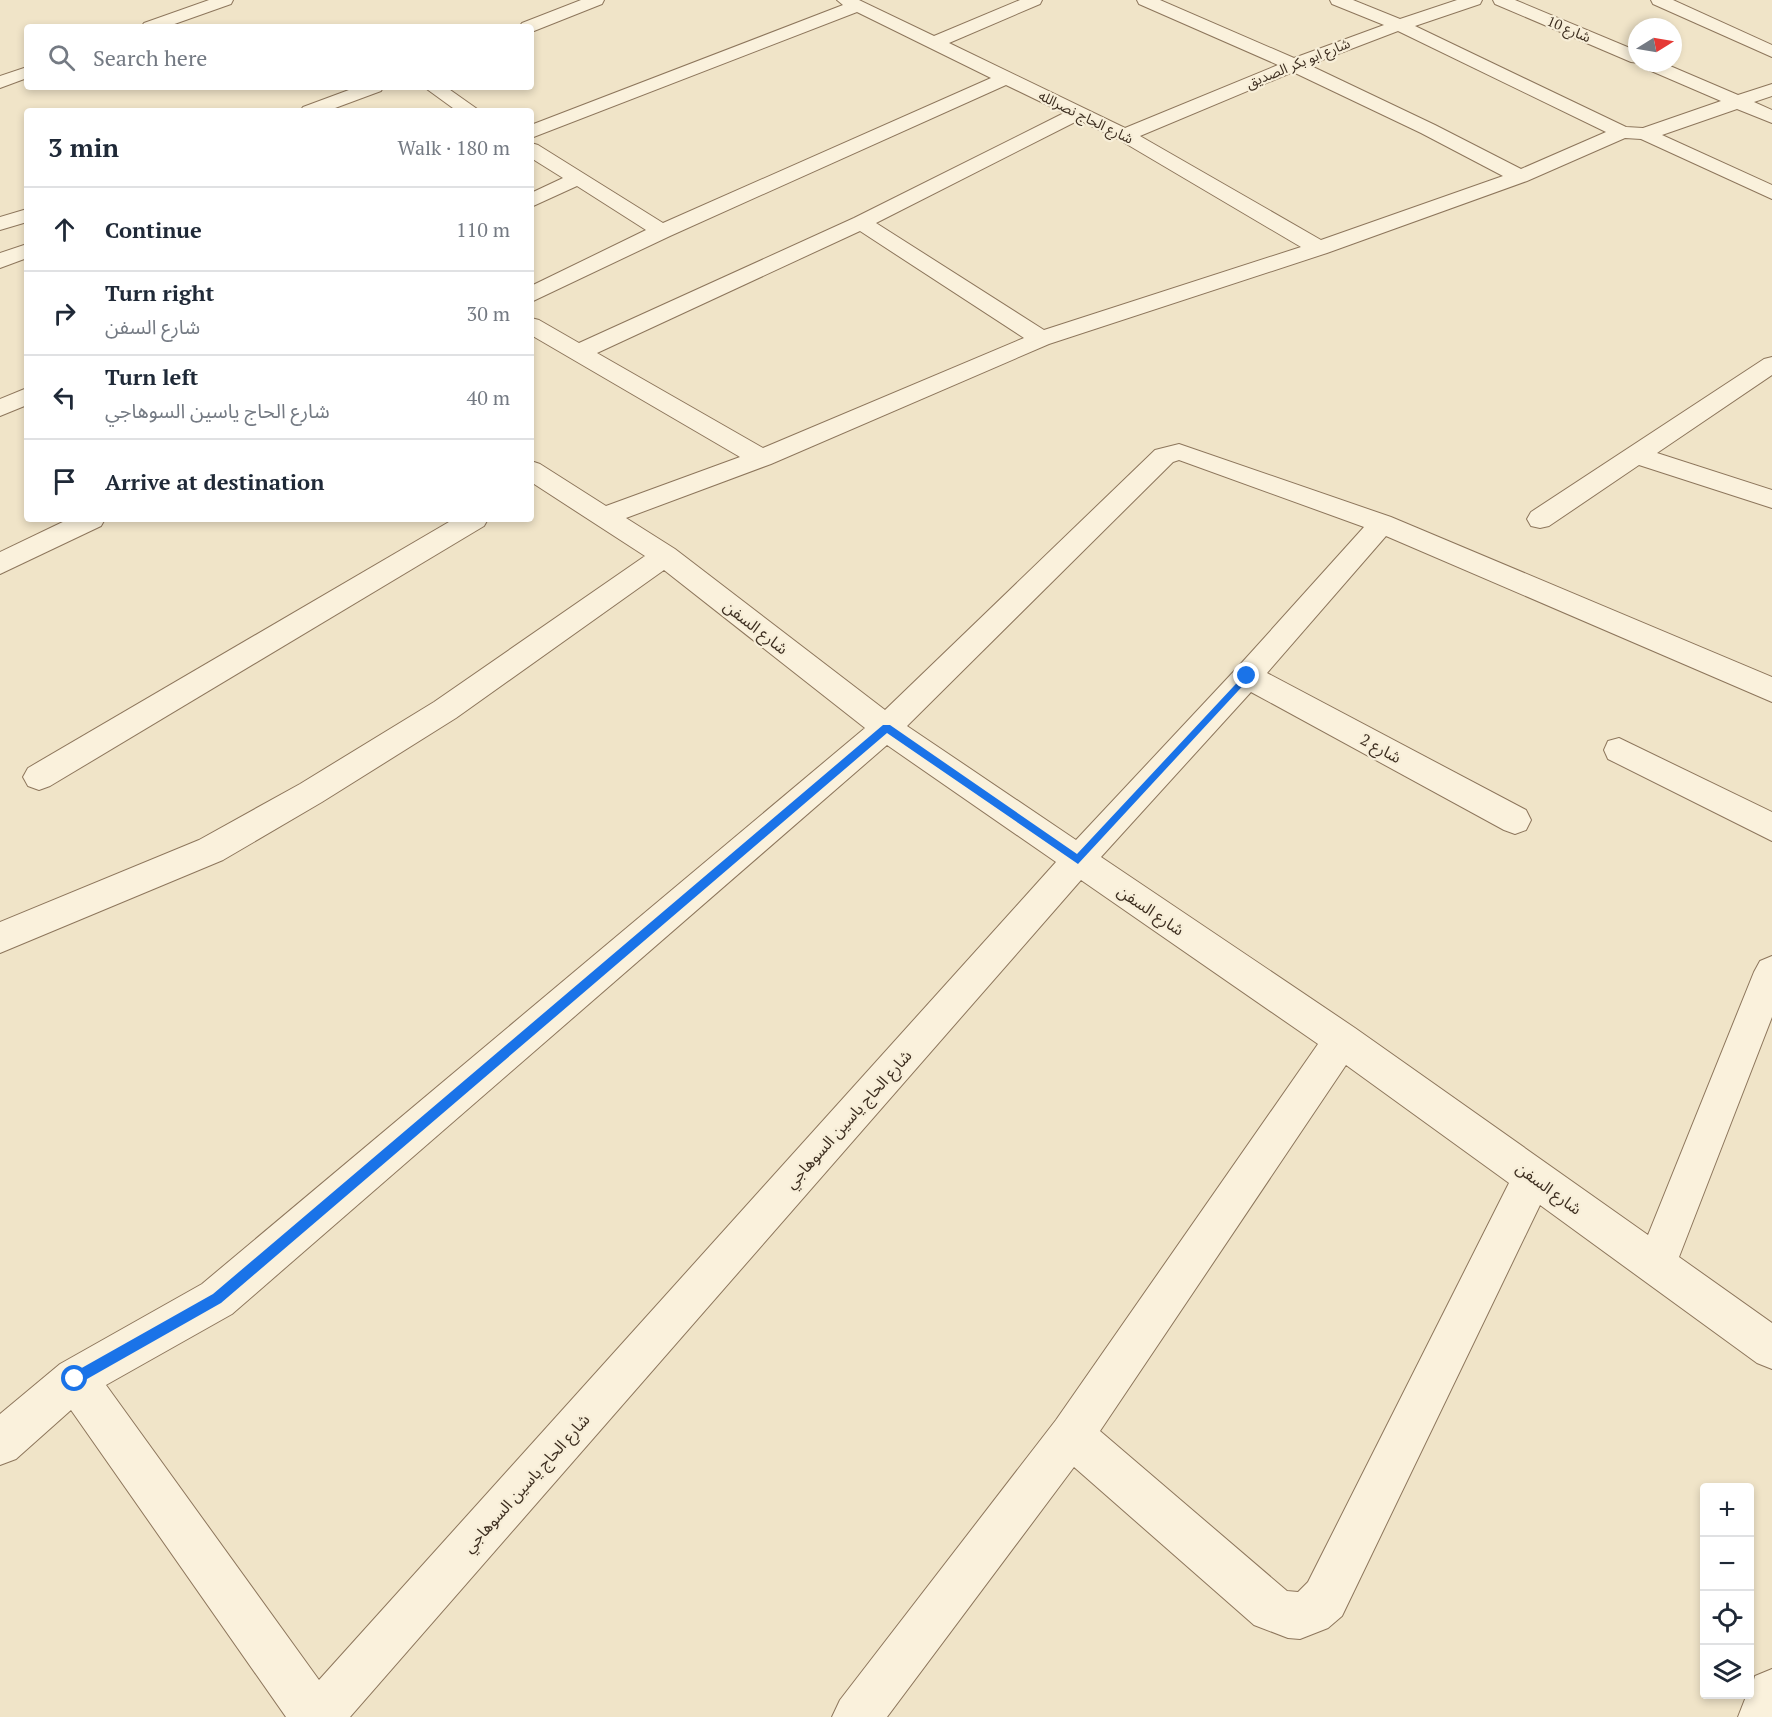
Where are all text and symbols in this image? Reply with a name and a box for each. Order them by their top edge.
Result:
street label: شارع 10 [1544,11,1594,48]
north arrow [1628,18,1682,72]
search box [24,24,534,90]
street label: شارع ابو بكر الصديق [1243,33,1354,94]
icon: search [45,41,78,74]
text: Search here [93,43,207,72]
street label: شارع الحاج نصرالله [1035,85,1137,150]
text: 3 min [48,130,119,164]
text: Walk · 180 m [398,134,510,161]
icon: ahead [48,213,81,246]
text: Continue [105,215,202,244]
text: 110 m [456,216,510,243]
text: Turn right [105,278,214,307]
icon: right [48,297,81,330]
text: 30 m [467,300,510,327]
text: شارع السفن [105,313,200,340]
text: Turn left [105,362,198,391]
icon: left [48,381,81,414]
text: 40 m [467,384,510,411]
text: شارع الحاج ياسين السوهاجي [105,397,330,424]
icon: arrive [48,465,81,498]
text: Arrive at destination [105,467,324,496]
street label: شارع السفن [718,595,793,661]
route end [1233,662,1259,688]
street label: شارع 2 [1356,728,1405,770]
street label: شارع السفن [1112,880,1189,942]
street label: شارع الحاج ياسين السوهاجي [780,1045,918,1194]
street label: شارع السفن [1511,1157,1586,1221]
route start [61,1365,87,1391]
street label: شارع الحاج ياسين السوهاجي [458,1409,596,1558]
map controls [1700,1483,1754,1699]
button: + [1700,1483,1754,1537]
button: − [1700,1537,1754,1591]
button: locate [1700,1591,1754,1645]
button: layers [1700,1645,1754,1699]

